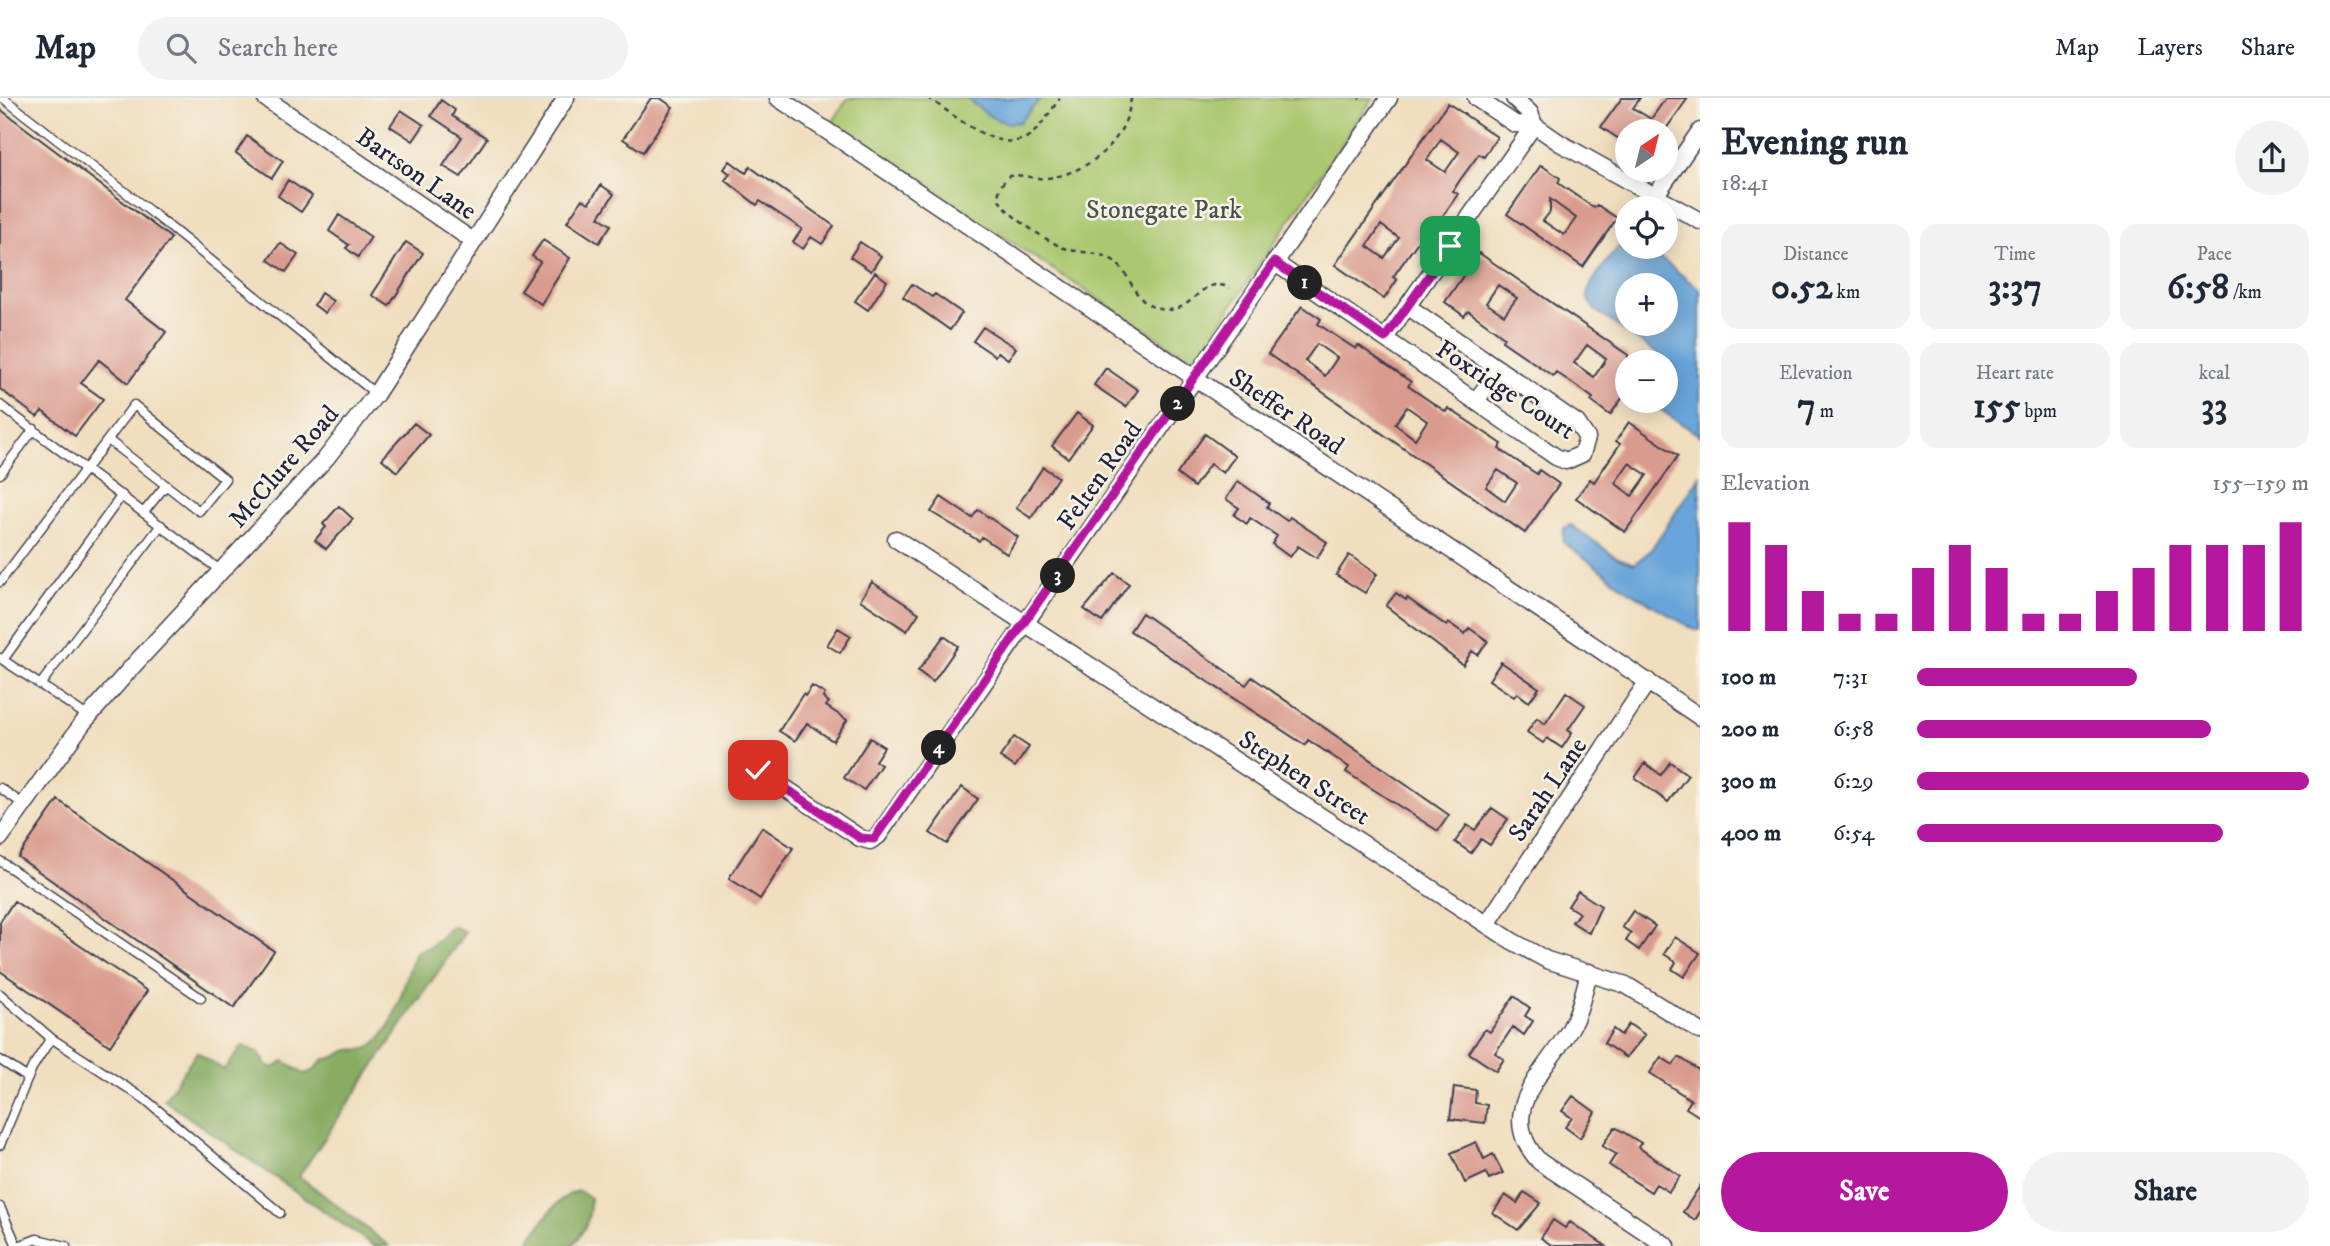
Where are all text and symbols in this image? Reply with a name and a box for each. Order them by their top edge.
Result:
search box [138,17,628,80]
text: Map [35,28,96,69]
icon: search [162,29,200,67]
text: Search here [218,32,338,65]
text: Map [2055,33,2099,63]
text: Layers [2137,33,2203,63]
text: Share [2241,33,2295,63]
north arrow [1615,119,1678,182]
map controls [1615,119,1678,413]
text: Evening run [1721,119,1908,167]
street label: Bartson Lane [349,121,483,228]
button: share [2235,121,2309,195]
text: 18:41 [1721,169,1769,198]
park label: Stonegate Park [1086,194,1242,227]
button: locate [1615,196,1678,259]
pin [1420,216,1480,276]
icon: arrive [1431,227,1469,265]
text: Distance [1783,243,1848,266]
text: Time [1994,243,2036,266]
text: Pace [2197,243,2232,266]
pin: 1 [1288,266,1322,300]
text: 0.52 [1771,266,1832,310]
text: 3:37 [1988,266,2042,310]
text: 6:58 [2167,266,2229,310]
text: 1 [1301,271,1308,294]
button: + [1615,273,1678,336]
text: km [1832,281,1860,304]
text: /km [2229,281,2262,304]
street label: Foxridge Court [1429,333,1581,447]
button: − [1615,350,1678,413]
street label: Sheffer Road [1222,362,1350,463]
text: Elevation [1779,362,1852,385]
text: Heart rate [1976,362,2054,385]
text: kcal [2199,362,2230,385]
text: 7 [1797,385,1816,429]
text: 155 [1973,385,2020,429]
text: 33 [2201,385,2227,429]
pin: 2 [1160,386,1196,422]
text: 2 [1173,392,1182,415]
street label: McClure Road [222,399,346,535]
text: m [1816,400,1834,423]
text: bpm [2020,400,2057,423]
street label: Felten Road [1051,415,1150,537]
text: Elevation [1721,469,1810,498]
text: 155–159 m [2212,469,2309,498]
pin: 3 [1040,559,1076,594]
text: 3 [1054,564,1061,587]
text: 100 m [1721,663,1776,692]
text: 7:31 [1833,663,1868,692]
text: 200 m [1721,715,1779,744]
text: 6:58 [1833,715,1874,744]
street label: Stephen Street [1232,723,1376,833]
pin: 4 [922,730,956,766]
street label: Sarah Lane [1501,731,1595,848]
text: 4 [933,736,944,759]
pin [728,740,788,800]
icon: check [739,751,777,789]
text: 300 m [1721,767,1777,796]
text: 6:29 [1833,767,1874,796]
text: 400 m [1721,819,1781,848]
text: 6:54 [1833,819,1874,848]
button: Save [1721,1152,2008,1232]
button: Share [2022,1152,2309,1232]

